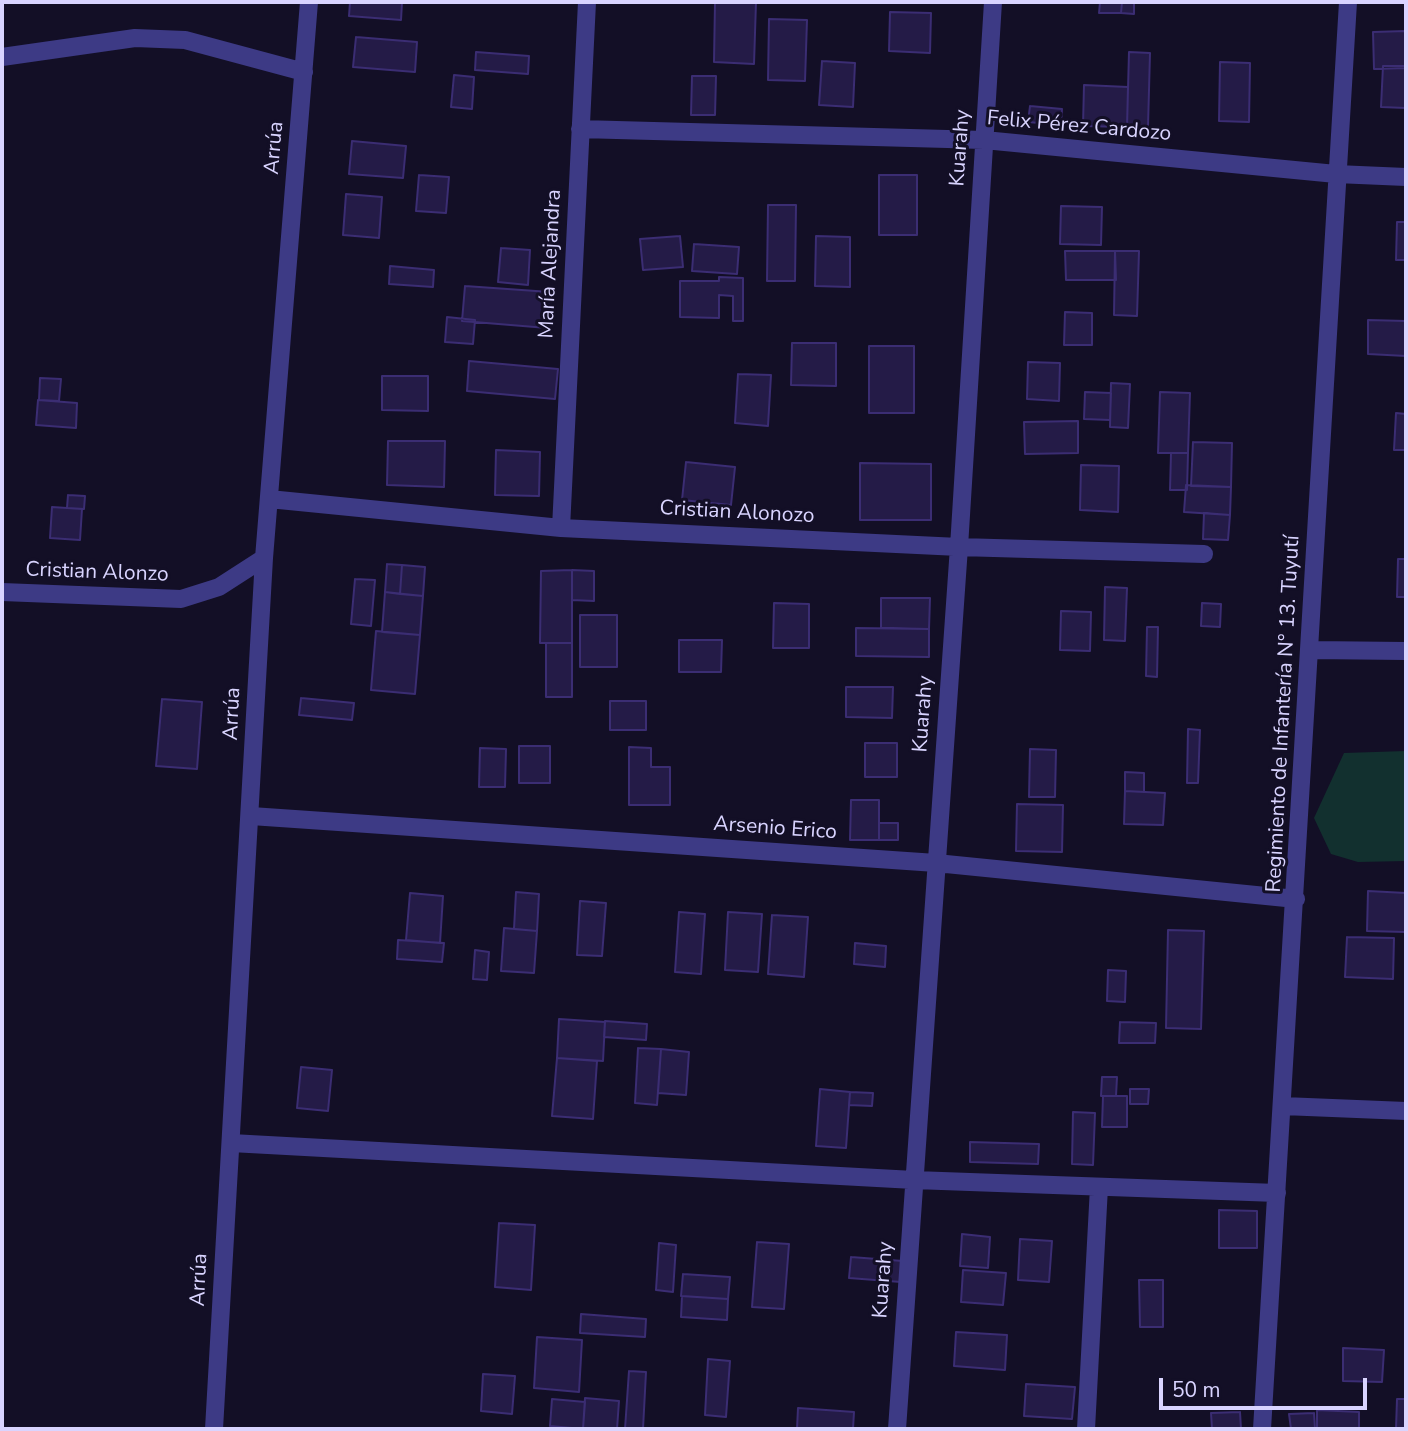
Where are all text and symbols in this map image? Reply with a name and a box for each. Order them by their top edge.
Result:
street label: Felix Pérez Cardozo [986,106,1172,148]
street label: Kuarahy [946,109,976,187]
street label: Arrúa [260,120,290,176]
street label: María Alejandra [535,189,567,339]
street label: Cristian Alonozo [659,496,815,530]
street label: Regimiento de Infantería N° 13. Tuyutí [1262,535,1306,893]
street label: Cristian Alonzo [25,558,169,588]
street label: Kuarahy [909,675,939,753]
street label: Arrúa [219,687,247,741]
street label: Arsenio Erico [712,812,838,846]
street label: Kuarahy [869,1241,899,1319]
street label: Arrúa [186,1253,214,1307]
scale bar [1163,1364,1371,1408]
text: 50 m [1172,1376,1221,1404]

